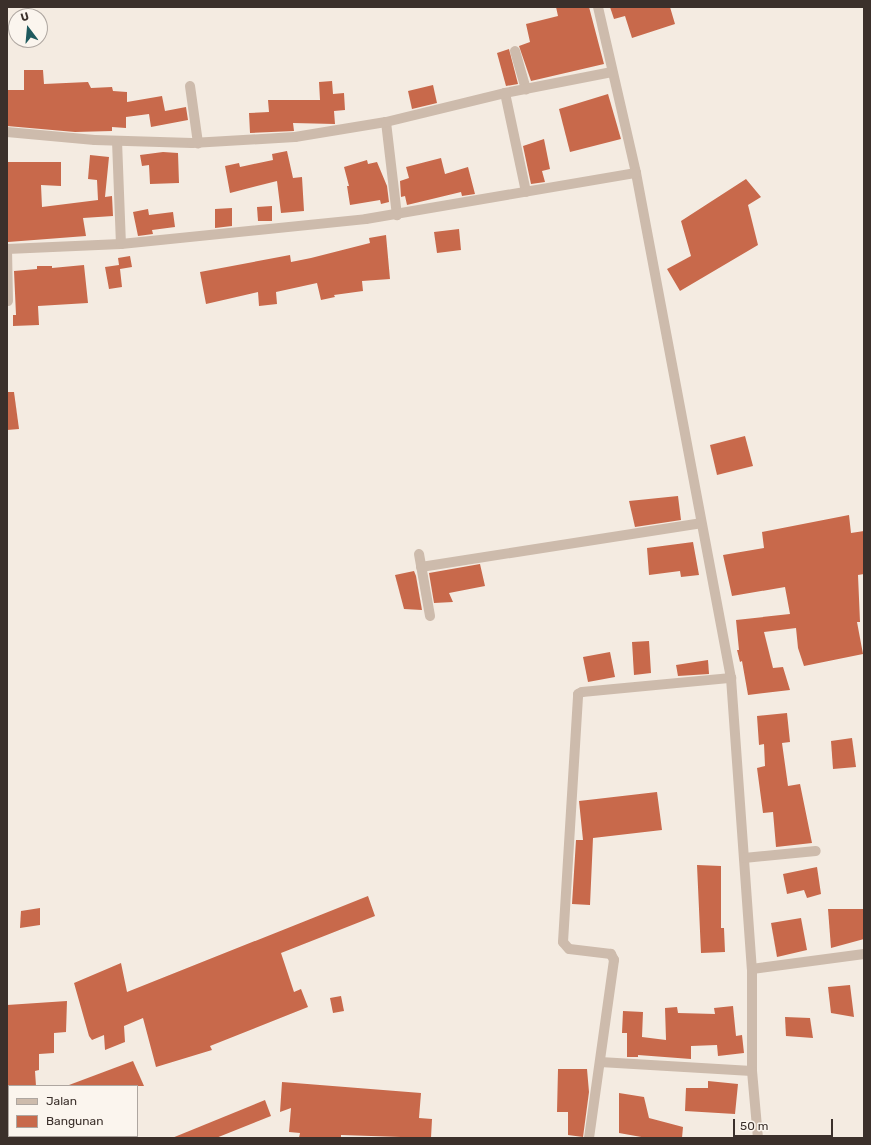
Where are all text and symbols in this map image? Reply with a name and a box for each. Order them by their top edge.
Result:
north arrow [8,8,48,48]
text: U [19,10,30,24]
legend [8,1085,138,1137]
text: Jalan [46,1094,77,1108]
scale bar [735,1111,835,1137]
text: Bangunan [46,1114,103,1128]
text: 50 m [740,1119,768,1133]

